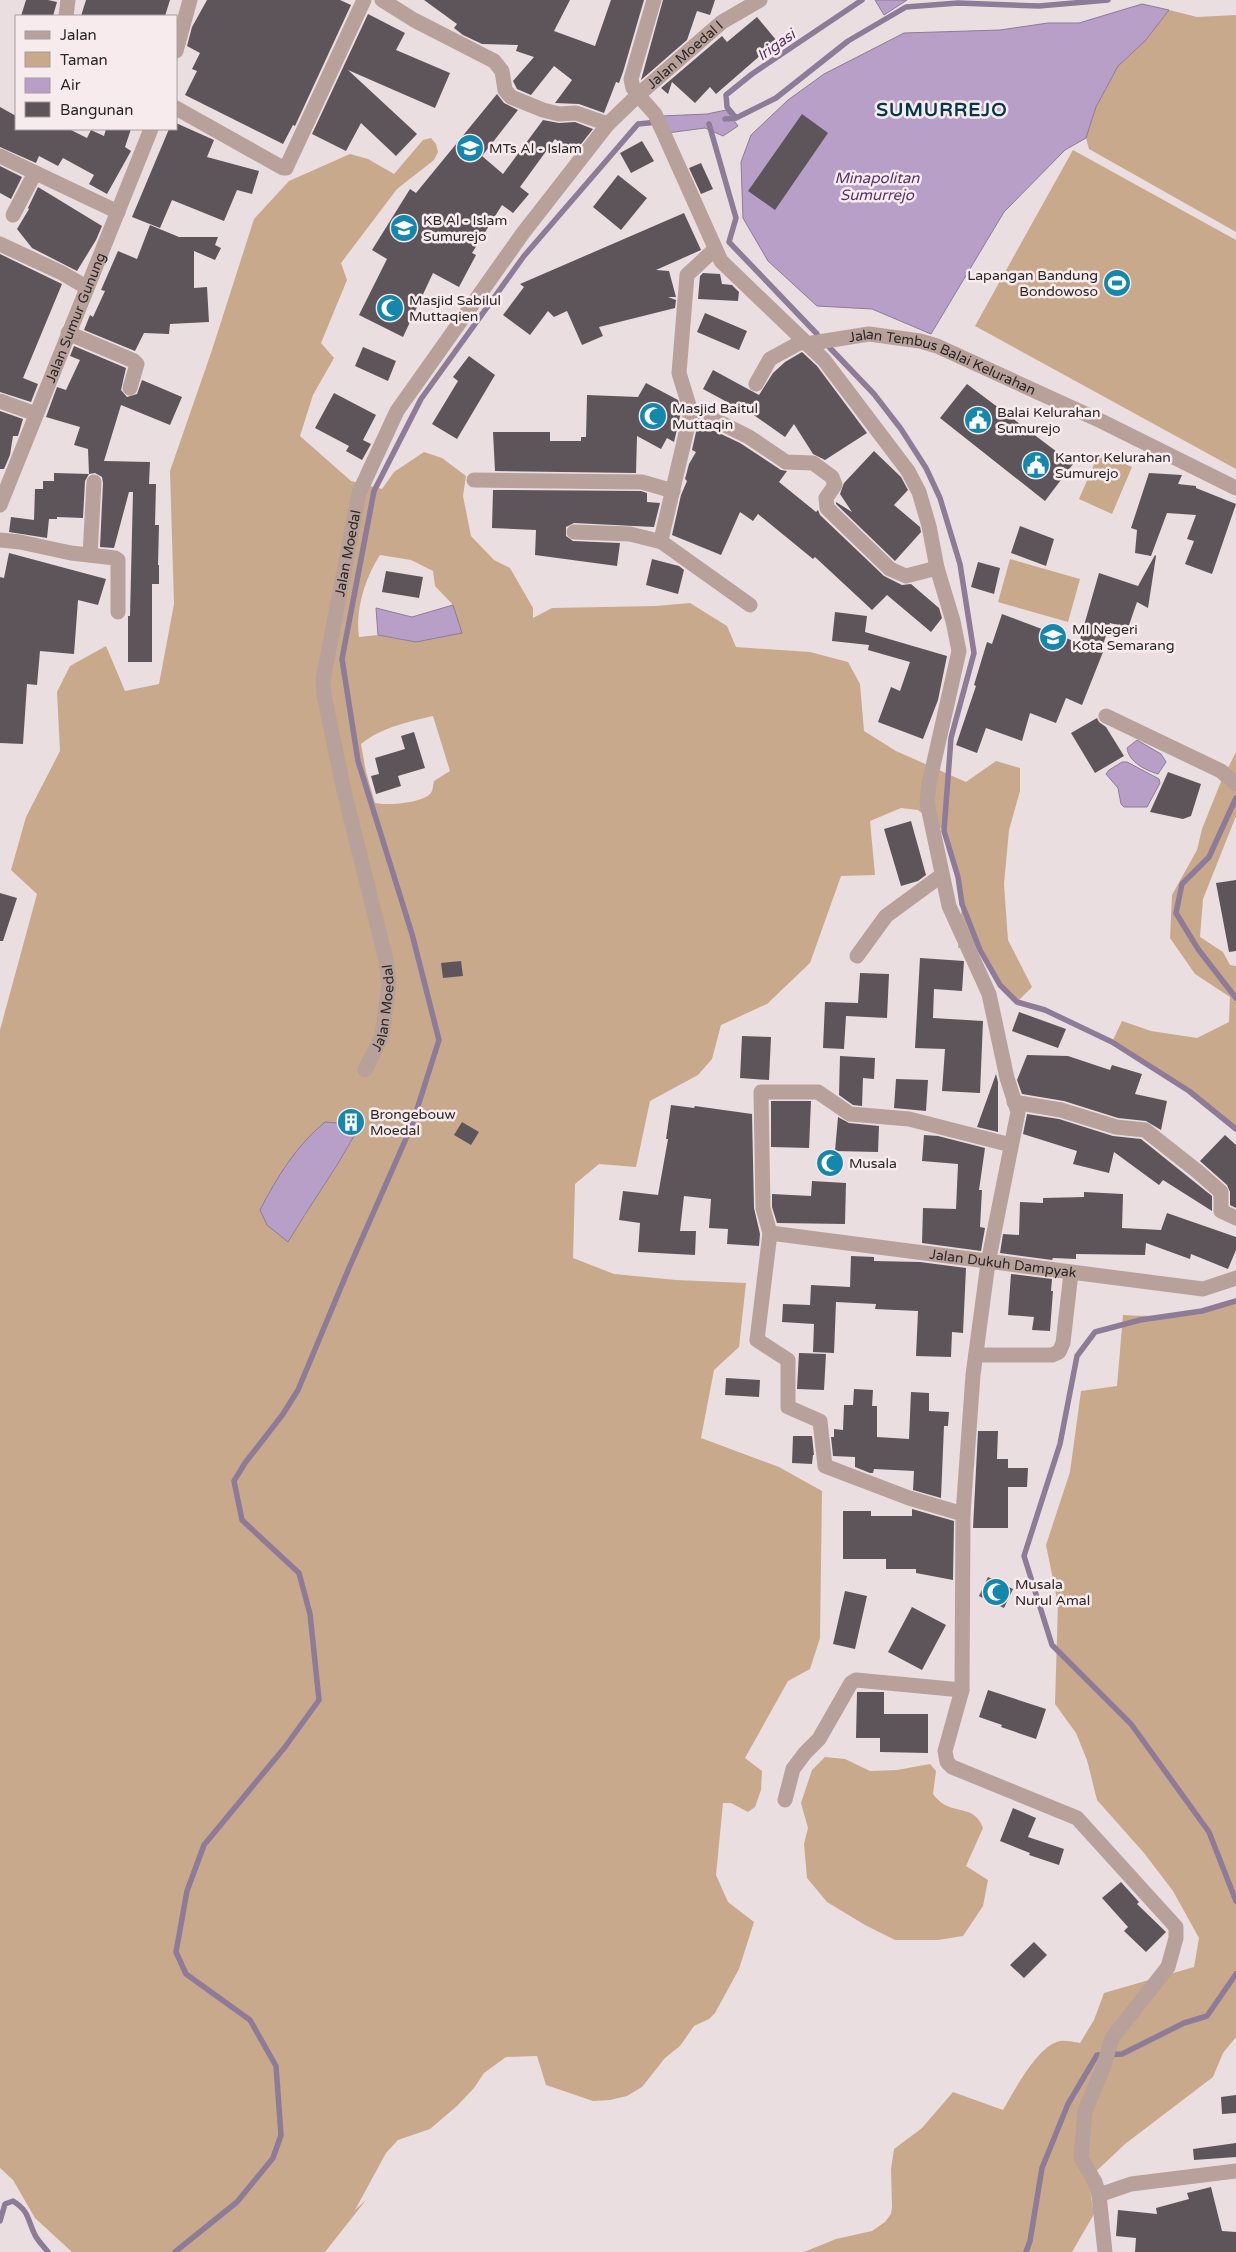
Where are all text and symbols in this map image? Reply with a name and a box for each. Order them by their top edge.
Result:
legend [15,15,178,130]
street label: Jalan Moedal I [643,17,726,92]
water label: Irigasi [753,24,800,65]
text: Jalan [60,26,97,44]
text: Taman [60,51,108,69]
text: Air [60,76,81,94]
district label: SUMURREJO [876,99,1008,121]
text: Bangunan [60,101,133,119]
school or university icon: MTs Al - Islam [455,133,485,163]
place label: MTs Al - Islam [489,140,582,157]
water label: Minapolitan Sumurrejo [835,169,920,204]
place label: KB Al - Islam Sumurejo [423,212,507,245]
school or university icon: KB Al - Islam Sumurejo [389,213,419,243]
street label: Jalan Sumur Gunung [42,250,109,385]
place label: Lapangan Bandung Bondowoso [967,267,1098,300]
sports icon: Lapangan Bandung Bondowoso [1102,268,1132,298]
place label: Masjid Sabilul Muttaqien [409,292,501,325]
mosque icon: Masjid Sabilul Muttaqien [375,293,405,323]
street label: Jalan Tembus Balai Kelurahan [847,325,1039,399]
place label: Masjid Baitul Muttaqin [672,400,758,433]
mosque icon: Masjid Baitul Muttaqin [638,401,668,431]
place label: Balai Kelurahan Sumurejo [997,404,1101,437]
public building icon: Balai Kelurahan Sumurejo [963,405,993,435]
place label: Kantor Kelurahan Sumurejo [1055,449,1171,482]
public building icon: Kantor Kelurahan Sumurejo [1021,450,1051,480]
street label: Jalan Moedal [331,508,364,598]
place label: MI Negeri Kota Semarang [1072,621,1175,654]
school or university icon: MI Negeri Kota Semarang [1038,622,1068,652]
street label: Jalan Moedal [367,964,398,1054]
place label: Brongebouw Moedal [370,1106,456,1139]
building icon: Brongebouw Moedal [336,1107,366,1137]
mosque icon: Musala [815,1148,845,1178]
place label: Musala [849,1155,897,1172]
street label: Jalan Dukuh Dampyak [929,1245,1078,1281]
place label: Musala Nurul Amal [1015,1576,1090,1609]
mosque icon: Musala Nurul Amal [981,1577,1011,1607]

